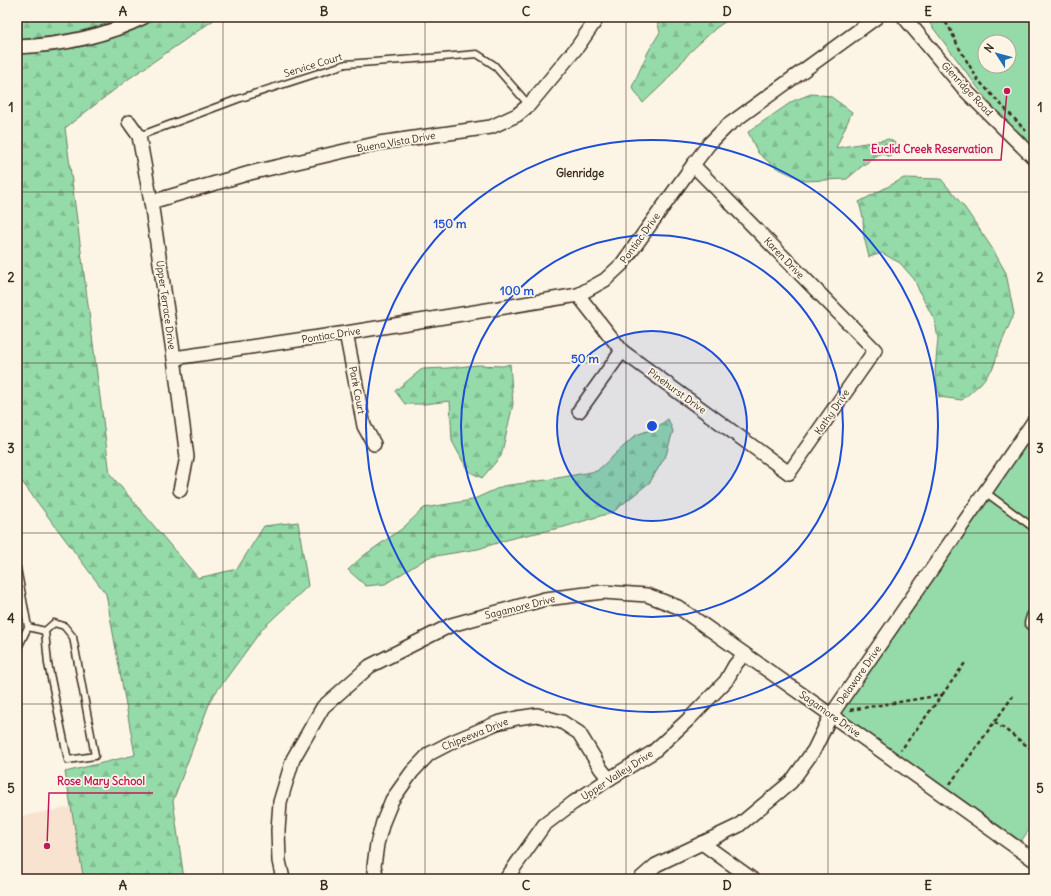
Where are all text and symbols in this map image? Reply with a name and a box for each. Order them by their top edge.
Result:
text: A [119,3,128,20]
text: B [320,3,329,20]
text: C [522,3,531,20]
text: D [722,3,732,20]
text: E [924,3,932,20]
north arrow [977,34,1017,74]
text: N [981,41,997,55]
street label: Service Court [282,50,344,80]
street label: Glenridge Road [938,59,996,119]
text: 1 [8,99,14,116]
text: 1 [1037,99,1043,116]
street label: Buena Vista Drive [356,129,436,155]
callout: Euclid Creek Reservation [863,137,1001,160]
text: Euclid Creek Reservation [871,142,994,156]
district label: Glenridge [556,166,604,181]
street label: Pontiac Drive [617,210,663,266]
text: 150 m [434,216,467,231]
street label: Karen Drive [761,234,807,282]
street label: Upper Terrace Drive [153,260,179,350]
text: 2 [7,269,15,286]
text: 2 [1036,269,1044,286]
text: 100 m [500,283,534,298]
street label: Pontiac Drive [301,324,361,346]
text: 50 m [571,351,600,366]
street label: Park Court [346,365,368,416]
street label: Pinehurst Drive [645,365,709,417]
street label: Kathy Drive [812,387,852,437]
centre of rings [645,419,659,433]
text: 3 [7,440,15,457]
text: 3 [1036,440,1044,457]
street label: Sagamore Drive [483,592,557,622]
text: 4 [7,610,15,627]
text: 4 [1036,610,1044,627]
street label: Delaware Drive [834,643,884,707]
street label: Sagamore Drive [797,688,863,740]
street label: Chipeewa Drive [440,715,510,753]
street label: Upper Valley Drive [579,747,655,803]
callout: Rose Mary School [49,770,153,793]
text: Rose Mary School [57,774,145,789]
text: 5 [7,780,15,797]
text: 5 [1036,780,1044,797]
text: A [119,877,128,894]
text: B [320,877,329,894]
text: C [522,877,531,894]
text: D [722,877,732,894]
text: E [924,877,932,894]

